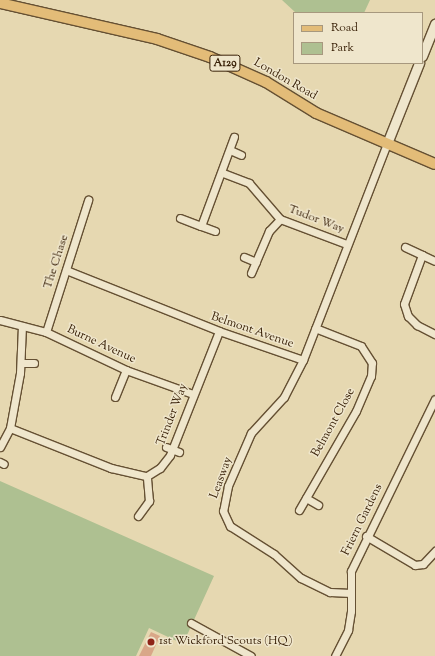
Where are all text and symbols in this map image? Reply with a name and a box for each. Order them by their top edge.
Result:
legend [293,12,423,64]
text: Road [331,19,358,37]
text: Park [331,39,354,57]
road number: A129 [209,54,241,72]
street label: London Road [251,56,319,104]
street label: Tudor Way [286,203,346,237]
street label: The Chase [41,233,73,291]
street label: Belmont Avenue [209,310,295,352]
street label: Burne Avenue [64,323,138,367]
street label: Trinder Way [155,382,191,448]
street label: Belmont Close [309,386,359,460]
street label: Leasway [208,455,236,501]
street label: Friern Gardens [339,482,387,558]
place label: 1st Wickford Scouts (HQ) [159,635,293,649]
marker: 1st Wickford Scouts (HQ) [146,637,156,647]

